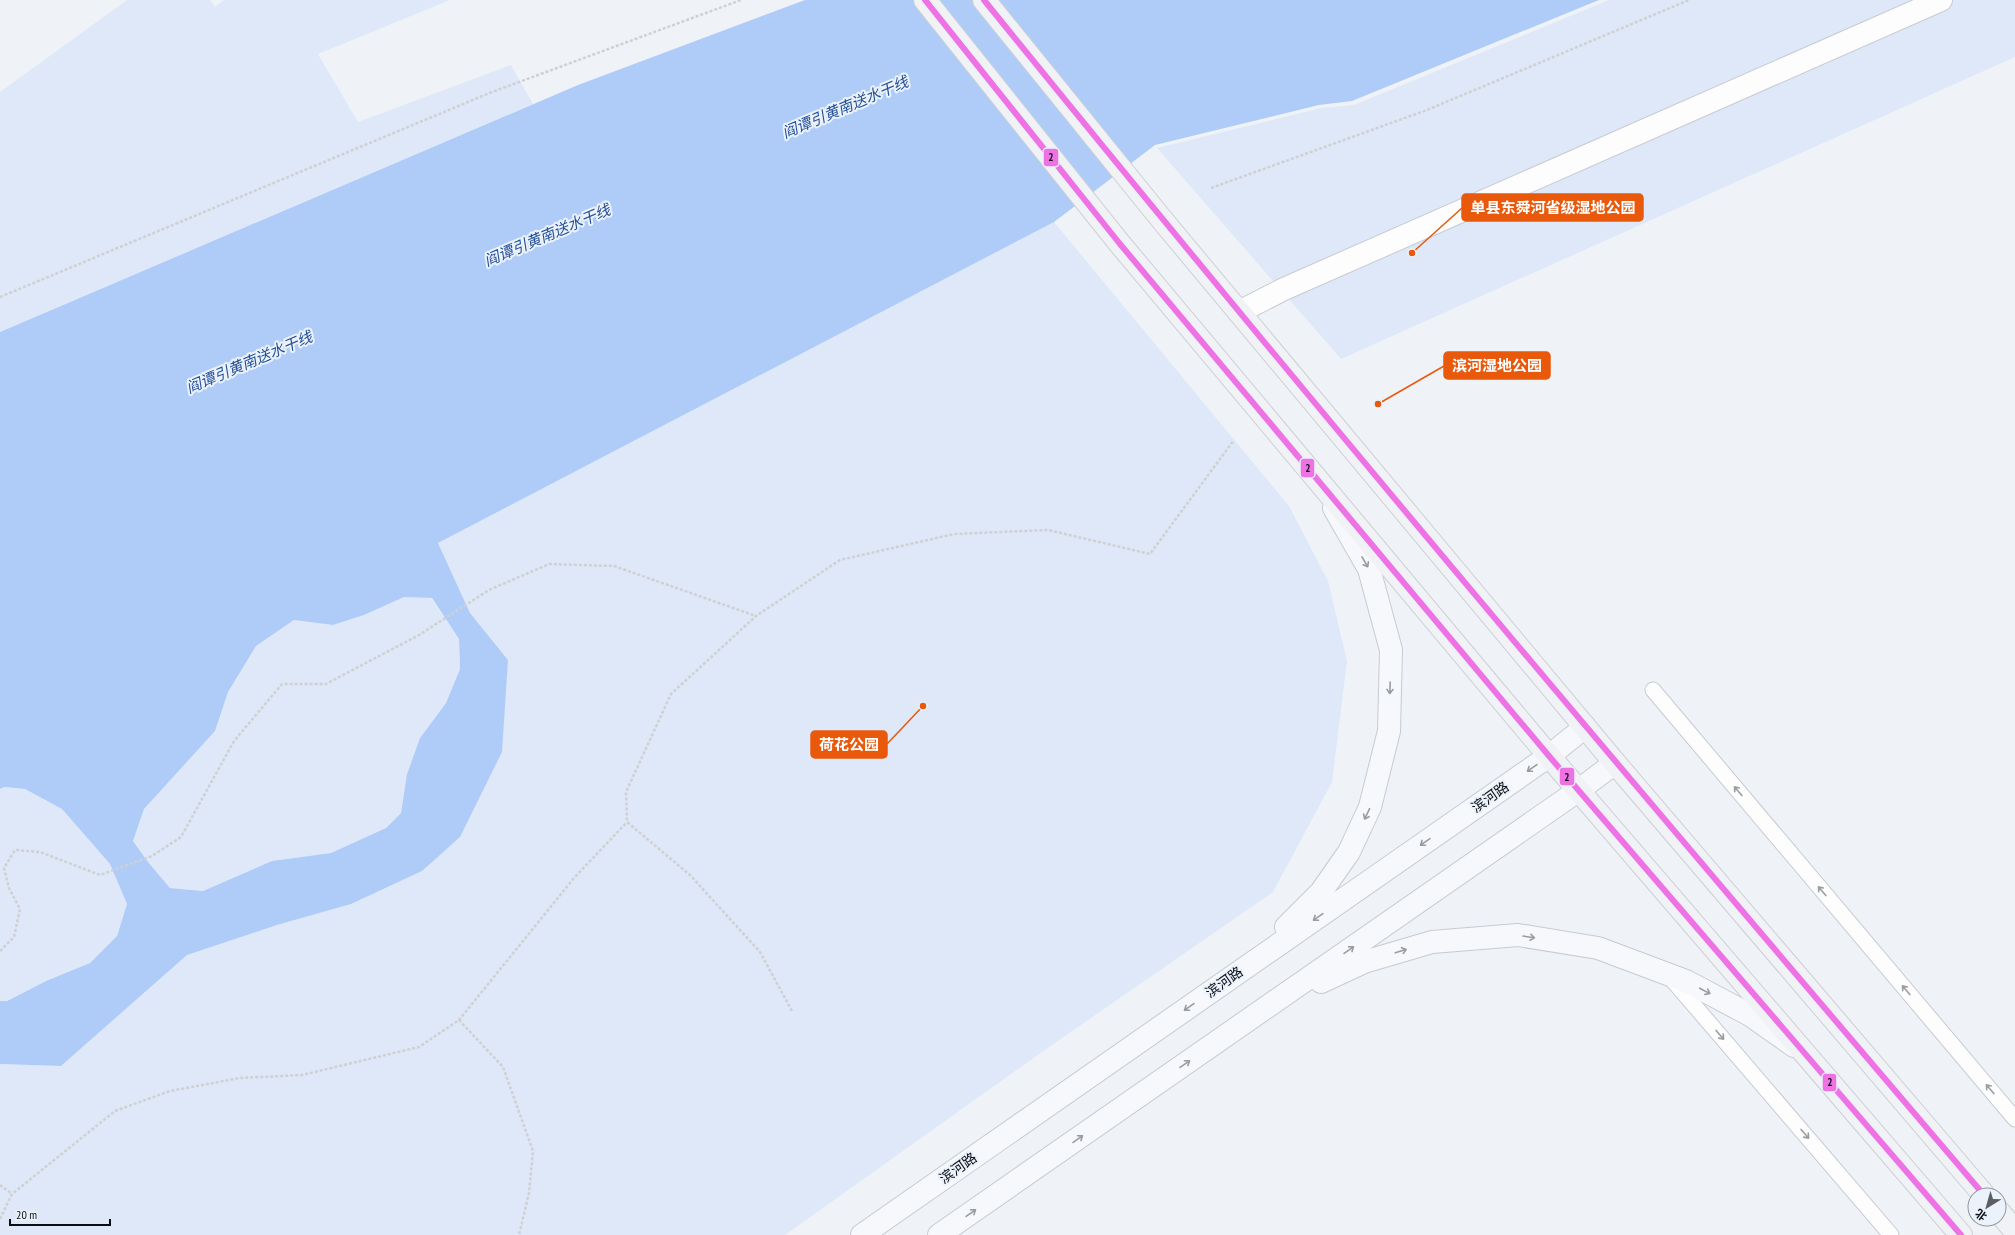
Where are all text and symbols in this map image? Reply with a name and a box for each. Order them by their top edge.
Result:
water label: 阎谭引黄南送水干线 [779,71,913,142]
line badge: 2 [1043,148,1059,167]
text: 2 [1048,150,1054,164]
callout: 单县东舜河省级湿地公园 [1462,194,1643,221]
text: 单县东舜河省级湿地公园 [1470,198,1636,217]
water label: 阎谭引黄南送水干线 [481,199,615,270]
water label: 阎谭引黄南送水干线 [183,326,317,397]
callout: 滨河湿地公园 [1444,352,1550,379]
text: 滨河湿地公园 [1452,356,1542,375]
line badge: 2 [1300,458,1315,478]
text: 2 [1305,461,1311,475]
one-way arrow [1361,556,1369,568]
one-way arrow [1386,681,1394,694]
callout: 荷花公园 [811,731,887,758]
text: 荷花公园 [819,735,879,754]
one-way arrow [1526,764,1537,772]
line badge: 2 [1559,767,1575,786]
text: 2 [1564,770,1570,784]
street label: 滨河路 [1468,778,1512,816]
one-way arrow [1734,786,1743,797]
one-way arrow [1363,808,1370,820]
one-way arrow [1420,838,1431,846]
one-way arrow [1817,885,1826,896]
one-way arrow [1313,913,1324,921]
one-way arrow [1522,933,1535,941]
one-way arrow [1343,946,1354,954]
one-way arrow [1394,947,1407,954]
street label: 滨河路 [1202,963,1246,1001]
one-way arrow [1901,985,1910,995]
one-way arrow [1699,988,1711,996]
one-way arrow [1183,1003,1194,1011]
one-way arrow [1716,1030,1725,1041]
one-way arrow [1179,1060,1190,1068]
line badge: 2 [1822,1073,1837,1092]
text: 2 [1827,1075,1833,1089]
one-way arrow [1985,1084,1994,1095]
one-way arrow [1800,1129,1809,1139]
one-way arrow [1072,1135,1083,1143]
street label: 滨河路 [936,1149,980,1187]
north arrow [1967,1187,2007,1227]
scale bar [10,1201,110,1227]
text: 北 [1972,1206,1990,1224]
text: 20 m [16,1207,37,1222]
one-way arrow [966,1209,977,1217]

